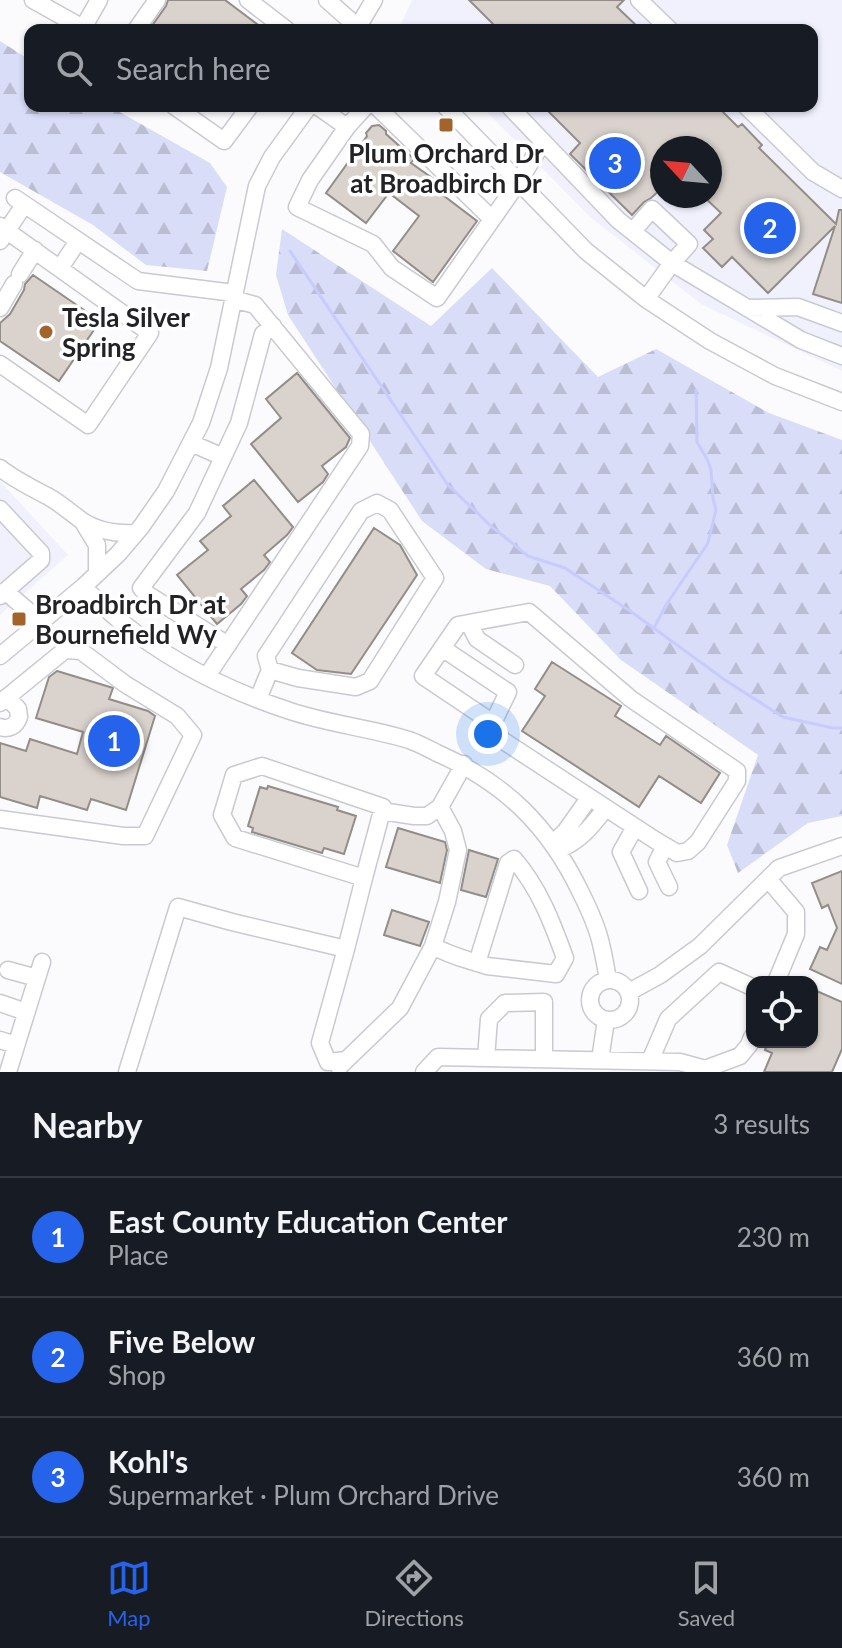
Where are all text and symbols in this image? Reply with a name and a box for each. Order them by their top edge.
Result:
search box [24,24,818,112]
icon: search [52,46,96,90]
text: Search here [116,50,271,86]
marker: Plum Orchard Dr at Broadbirch Dr [437,116,455,134]
pin: 3 [589,133,641,193]
north arrow [650,136,722,208]
place label: Plum Orchard Dr at Broadbirch Dr [348,137,544,199]
pin: 2 [744,198,796,258]
place label: Tesla Silver Spring [62,301,190,363]
marker: Tesla Silver Spring [37,323,55,341]
place label: Broadbirch Dr at Bournefield Wy [35,588,226,650]
marker: Broadbirch Dr at Bournefield Wy [10,610,28,628]
pin: 1 [88,711,140,771]
your location [468,714,508,754]
map controls [746,976,818,1048]
button: locate [746,976,818,1048]
text: Nearby [32,1104,143,1145]
text: 3 results [713,1108,810,1140]
text: East County Education Center [108,1203,507,1239]
text: 1 [50,1221,66,1253]
text: 230 m [737,1221,810,1253]
text: Place [108,1239,169,1271]
text: Five Below [108,1323,255,1359]
text: 2 [50,1341,66,1373]
text: 360 m [737,1341,810,1373]
text: Shop [108,1359,166,1391]
text: Kohl's [108,1443,188,1479]
text: 3 [50,1461,66,1493]
text: 360 m [737,1461,810,1493]
text: Supermarket · Plum Orchard Drive [108,1479,499,1511]
tab: Map [107,1556,151,1631]
tab: Directions [365,1556,464,1631]
tab: Saved [678,1556,735,1631]

